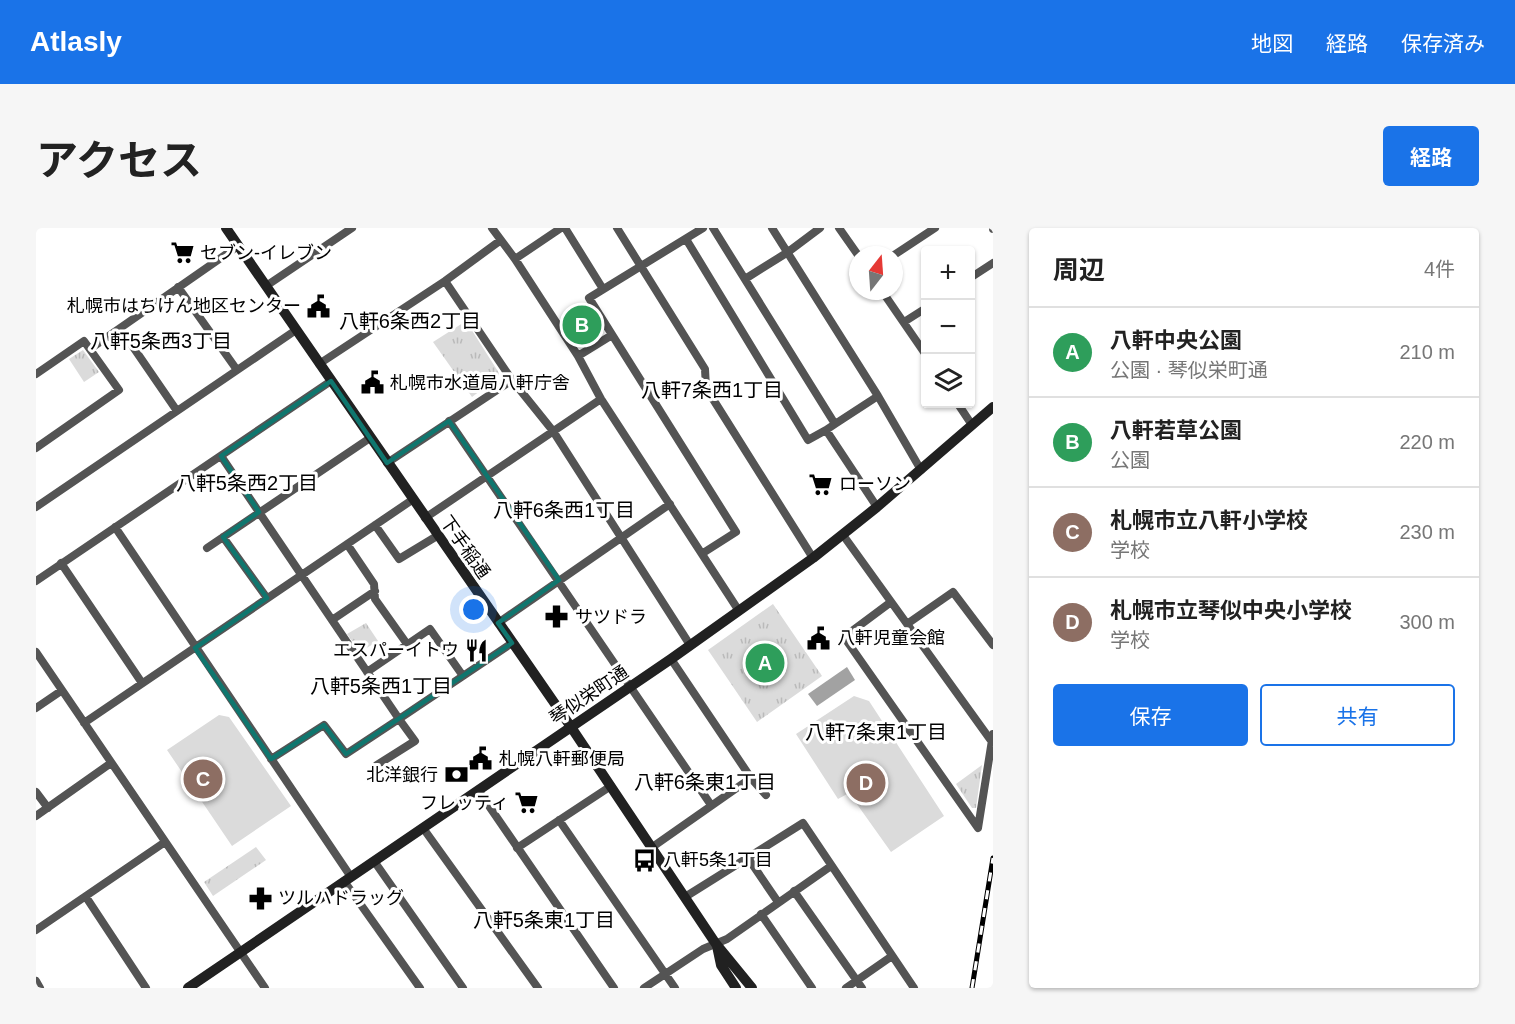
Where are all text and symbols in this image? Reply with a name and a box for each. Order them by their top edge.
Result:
text: Atlasly [30,26,122,57]
text: 地図 [1251,32,1293,55]
text: 経路 [1326,32,1368,55]
text: 保存済み [1401,32,1485,55]
button: 経路 [1383,126,1479,186]
text: アクセス [36,137,202,184]
supermarket icon: セブン-イレブン [169,240,195,266]
place label: セブン-イレブン [200,243,332,263]
north arrow [849,246,903,300]
map controls [921,246,975,408]
button: + [921,246,975,300]
text: 周辺 [1053,255,1105,285]
text: 4件 [1424,258,1455,280]
public building icon: 札幌市はちけん地区センター [306,293,332,319]
place label: 札幌市はちけん地区センター [67,296,301,316]
button: − [921,300,975,354]
pin: B [562,302,602,348]
district label: 八軒6条西2丁目 [339,310,481,332]
text: 八軒中央公園 [1110,328,1242,353]
district label: 八軒5条西3丁目 [90,330,232,352]
text: A [1065,341,1080,363]
text: 210 m [1399,341,1455,363]
button: layers [921,354,975,408]
text: 公園 · 琴似栄町通 [1110,359,1268,381]
public building icon: 札幌市水道局八軒庁舎 [359,370,385,396]
place label: 札幌市水道局八軒庁舎 [390,373,570,393]
district label: 八軒7条西1丁目 [641,379,783,401]
text: 八軒若草公園 [1110,418,1242,443]
text: B [1065,431,1080,453]
text: 220 m [1399,431,1455,453]
text: 公園 [1110,449,1150,471]
supermarket icon: ローソン [808,471,834,497]
district label: 八軒5条西2丁目 [176,472,318,494]
place label: ローソン [839,474,911,494]
district label: 八軒6条西1丁目 [493,499,635,521]
text: 札幌市立八軒小学校 [1110,508,1308,533]
street label: 下手稲通 [436,512,494,582]
text: C [1065,521,1080,543]
text: 230 m [1399,521,1455,543]
text: 学校 [1110,539,1150,561]
your location [459,595,488,624]
text: 札幌市立琴似中央小学校 [1110,598,1352,623]
pharmacy icon: サツドラ [544,604,570,630]
place label: サツドラ [575,607,647,627]
text: D [1065,611,1080,633]
text: 300 m [1399,611,1455,633]
public building icon: 八軒児童会館 [806,625,832,651]
place label: 八軒児童会館 [837,628,945,648]
text: 学校 [1110,629,1150,651]
restaurant icon: エスパーイトウ [464,637,490,663]
place label: エスパーイトウ [333,640,459,660]
pin: A [746,640,784,686]
street label: 琴似栄町通 [546,662,632,728]
district label: 八軒5条西1丁目 [310,675,452,697]
button: 保存 [1053,684,1248,746]
button: 共有 [1260,684,1455,746]
district label: 八軒7条東1丁目 [805,721,947,743]
public building icon: 札幌八軒郵便局 [468,746,494,772]
place label: 札幌八軒郵便局 [499,749,625,769]
pin: C [184,756,222,802]
pin: D [846,760,886,806]
bank icon: 北洋銀行 [443,762,469,788]
place label: 北洋銀行 [366,765,438,785]
district label: 八軒6条東1丁目 [634,771,776,793]
supermarket icon: フレッティ [514,790,540,816]
place label: フレッティ [420,793,509,813]
bus stop icon: 八軒5条1丁目 [632,847,658,873]
place label: 八軒5条1丁目 [663,850,773,870]
pharmacy icon: ツルハドラッグ [247,885,273,911]
place label: ツルハドラッグ [278,888,404,908]
district label: 八軒5条東1丁目 [473,909,615,931]

